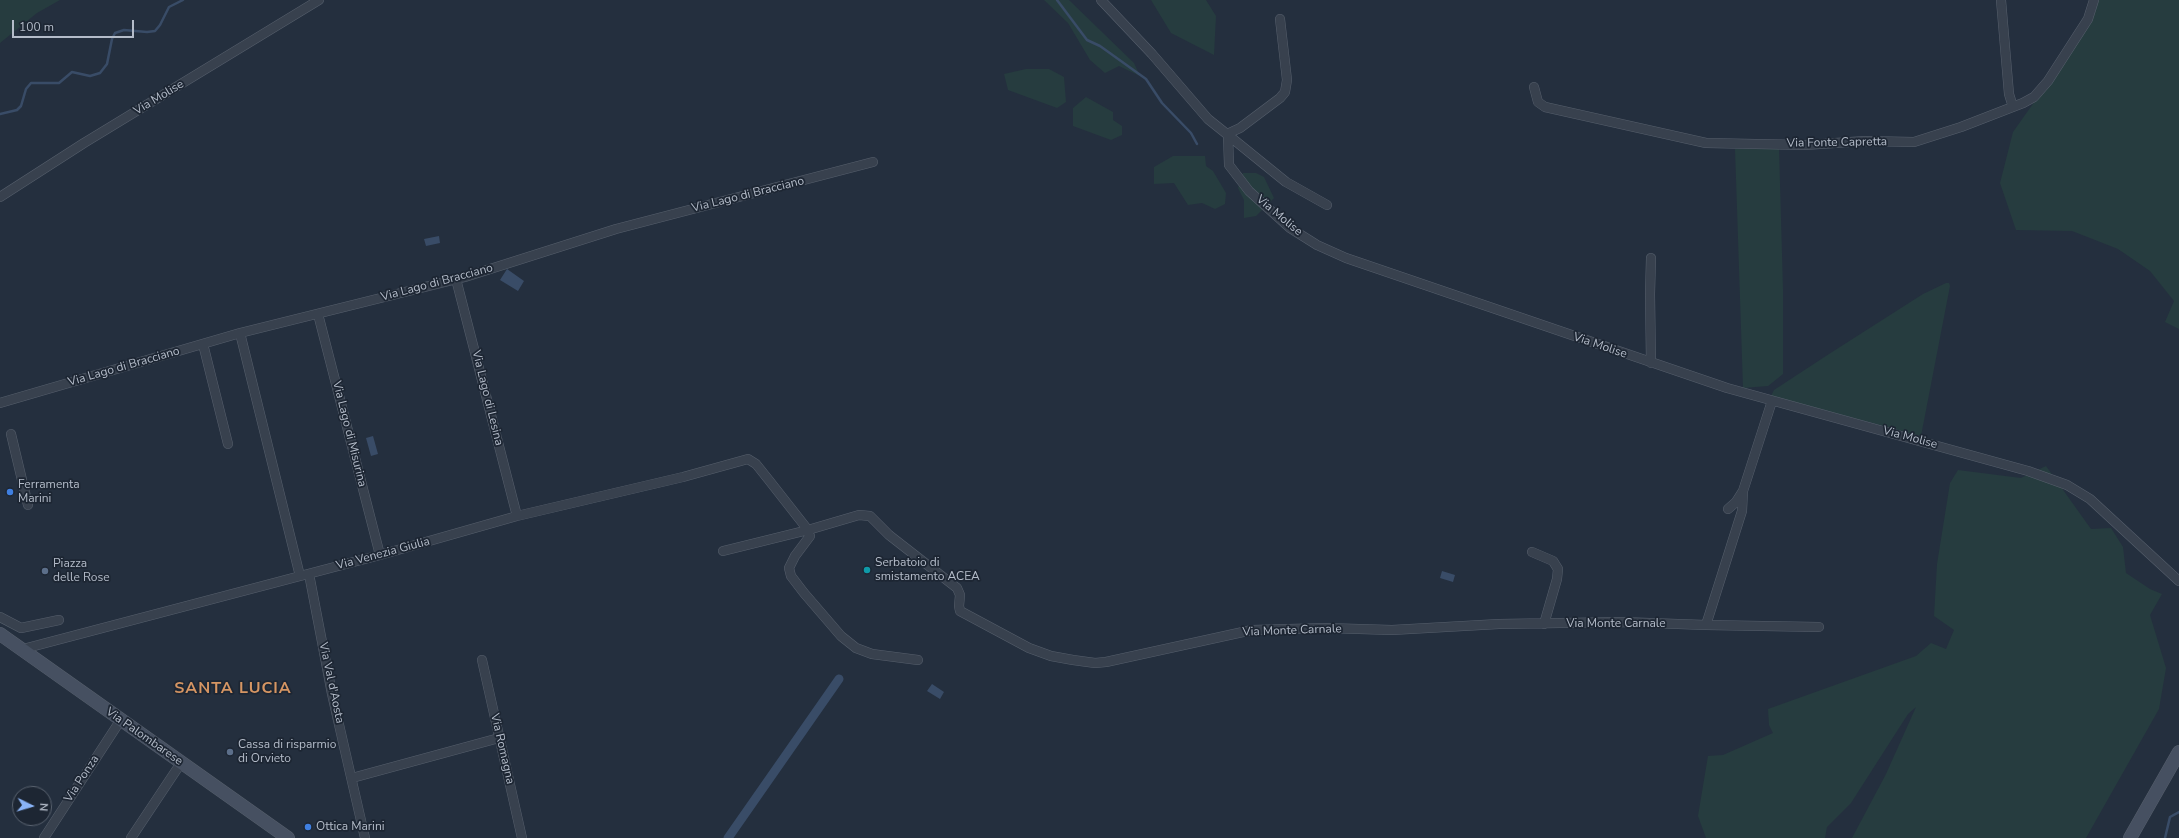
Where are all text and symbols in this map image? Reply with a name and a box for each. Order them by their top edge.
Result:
scale bar [14,12,136,38]
text: 100 m [19,19,54,35]
street label: Via Molise [131,77,187,119]
street label: Via Fonte Capretta [1787,135,1887,151]
street label: Via Lago di Bracciano [690,174,806,216]
street label: Via Molise [1253,193,1305,239]
street label: Via Lago di Bracciano [379,261,495,305]
street label: Via Molise [1571,330,1629,362]
street label: Via Lago di Bracciano [67,344,181,390]
street label: Via Lago di Lesina [468,349,506,447]
street label: Via Lago di Misurina [329,379,369,489]
street label: Via Molise [1881,424,1939,452]
place label: Ferramenta Marini [18,478,80,506]
marker: Ferramenta Marini [5,487,15,497]
street label: Via Venezia Giulia [335,535,431,573]
place label: Serbatoio di smistamento ACEA [875,556,980,584]
place label: Piazza delle Rose [53,557,110,585]
marker: Serbatoio di smistamento ACEA [862,565,872,575]
marker: Piazza delle Rose [40,566,50,576]
street label: Via Monte Carnale [1566,617,1666,631]
street label: Via Monte Carnale [1242,622,1342,640]
street label: Via Val d'Aosta [315,641,347,725]
district label: SANTA LUCIA [174,679,292,699]
street label: Via Palombarese [103,705,185,769]
street label: Via Romagna [487,712,517,786]
place label: Cassa di risparmio di Orvieto [238,738,336,766]
marker: Cassa di risparmio di Orvieto [225,747,235,757]
street label: Via Ponza [61,753,103,805]
north arrow [12,786,52,826]
text: N [36,802,51,812]
place label: Ottica Marini [316,820,384,834]
marker: Ottica Marini [303,822,313,832]

